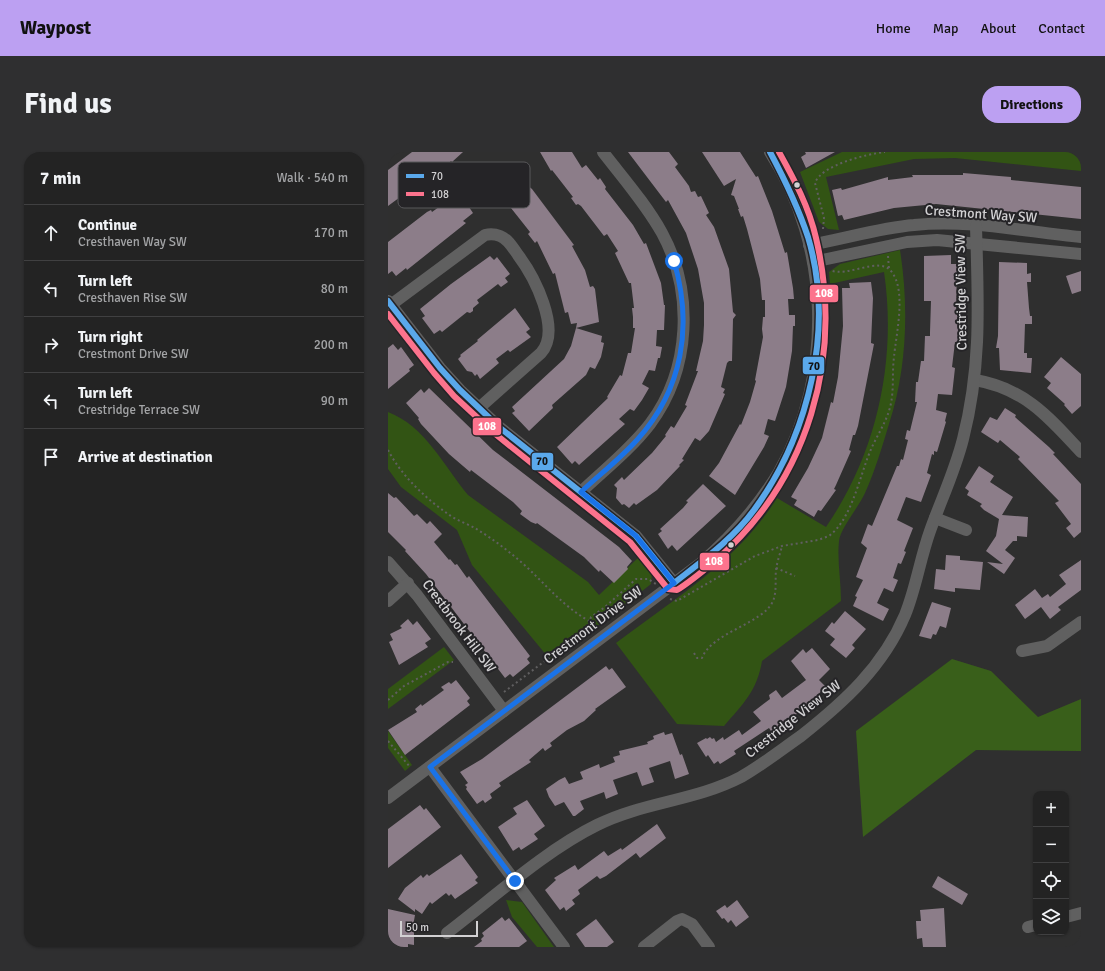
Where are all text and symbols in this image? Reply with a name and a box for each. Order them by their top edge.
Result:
text: Waypost [20,16,91,40]
text: Home [876,20,911,37]
text: Map [933,20,958,37]
text: About [980,20,1016,37]
text: Contact [1038,20,1085,37]
button: Directions [982,86,1081,123]
text: Find us [24,87,112,121]
legend [398,162,530,208]
text: 7 min [40,168,81,189]
text: Walk · 540 m [277,170,348,186]
text: 70 [431,170,443,183]
unlabelled marker [792,180,802,190]
text: 108 [431,188,449,201]
street label: Crestmont Way SW [924,202,1038,226]
text: Continue [78,216,137,234]
icon: ahead [40,222,62,244]
text: 170 m [314,225,348,241]
street label: Crestridge View SW [951,233,971,351]
text: Cresthaven Way SW [78,234,187,250]
route start [665,252,683,270]
text: Turn left [78,272,132,290]
icon: left [40,278,62,300]
text: 80 m [321,281,348,297]
line badge: 108 [809,284,839,303]
text: 108 [815,287,833,300]
text: Cresthaven Rise SW [78,290,187,306]
text: Turn right [78,328,143,346]
icon: right [40,334,62,356]
text: 200 m [314,337,348,353]
text: Crestmont Drive SW [78,346,189,362]
line badge: 70 [802,356,825,375]
text: 70 [808,360,820,373]
text: Turn left [78,384,132,402]
icon: left [40,390,62,412]
text: 90 m [321,393,348,409]
text: Crestridge Terrace SW [78,402,200,418]
line badge: 108 [472,417,502,436]
text: 108 [478,420,496,433]
icon: arrive [40,446,62,468]
text: Arrive at destination [78,448,213,466]
line badge: 70 [531,452,554,471]
text: 70 [536,455,548,468]
unlabelled marker [726,540,736,550]
line badge: 108 [699,552,730,571]
text: 108 [705,555,723,568]
street label: Crestbrook Hill SW [418,576,500,676]
street label: Crestmont Drive SW [540,582,646,668]
street label: Crestridge View SW [742,676,844,762]
map controls [1033,791,1069,935]
button: + [1033,791,1069,827]
button: − [1033,827,1069,863]
button: locate [1033,863,1069,899]
route end [506,872,524,890]
button: layers [1033,899,1069,935]
scale bar [400,919,478,938]
text: 50 m [406,921,429,934]

